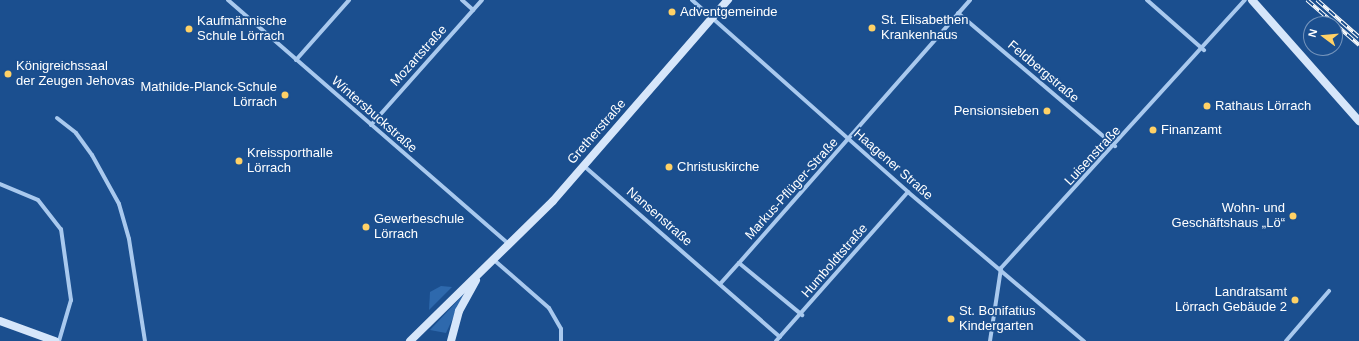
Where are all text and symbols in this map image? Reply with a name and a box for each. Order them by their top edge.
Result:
place label: Adventgemeinde [680,4,778,20]
marker: Adventgemeinde [667,7,677,17]
place label: St. Elisabethen Krankenhaus [881,13,968,44]
place label: Kaufmännische Schule Lörrach [197,14,287,45]
north arrow [1303,16,1343,56]
street label: Mozartstraße [388,22,450,90]
marker: St. Elisabethen Krankenhaus [866,22,878,34]
marker: Kaufmännische Schule Lörrach [184,24,194,34]
text: N [1306,27,1319,38]
street label: Feldbergstraße [1004,38,1082,106]
place label: Königreichssaal der Zeugen Jehovas [16,59,135,90]
marker: Königreichssaal der Zeugen Jehovas [3,69,13,79]
street label: Wintersbuckstraße [328,74,420,156]
place label: Mathilde-Planck-Schule Lörrach [140,80,277,111]
marker: Mathilde-Planck-Schule Lörrach [280,90,290,100]
street label: Gretherstraße [565,96,629,168]
place label: Rathaus Lörrach [1215,98,1311,114]
marker: Rathaus Lörrach [1202,101,1212,111]
place label: Pensionsieben [954,103,1039,119]
marker: Pensionsieben [1042,106,1052,116]
place label: Finanzamt [1161,122,1222,138]
street label: Luisenstraße [1062,123,1124,189]
marker: Finanzamt [1148,125,1158,135]
street label: Haagener Straße [850,126,936,204]
street label: Markus-Pflüger-Straße [742,135,842,243]
place label: Kreissporthalle Lörrach [247,146,333,177]
marker: Kreissporthalle Lörrach [234,156,244,166]
place label: Christuskirche [677,159,759,175]
marker: Christuskirche [664,162,674,172]
street label: Nansenstraße [623,184,695,250]
place label: Wohn- und Geschäftshaus „Lö“ [1172,201,1285,232]
marker: Wohn- und Geschäftshaus „Lö“ [1288,211,1298,221]
place label: Gewerbeschule Lörrach [374,212,464,243]
street label: Humboldtstraße [799,221,871,301]
marker: Gewerbeschule Lörrach [361,222,371,232]
place label: Landratsamt Lörrach Gebäude 2 [1175,285,1287,316]
marker: Landratsamt Lörrach Gebäude 2 [1290,295,1300,305]
place label: St. Bonifatius Kindergarten [959,304,1036,335]
marker: St. Bonifatius Kindergarten [946,314,956,324]

